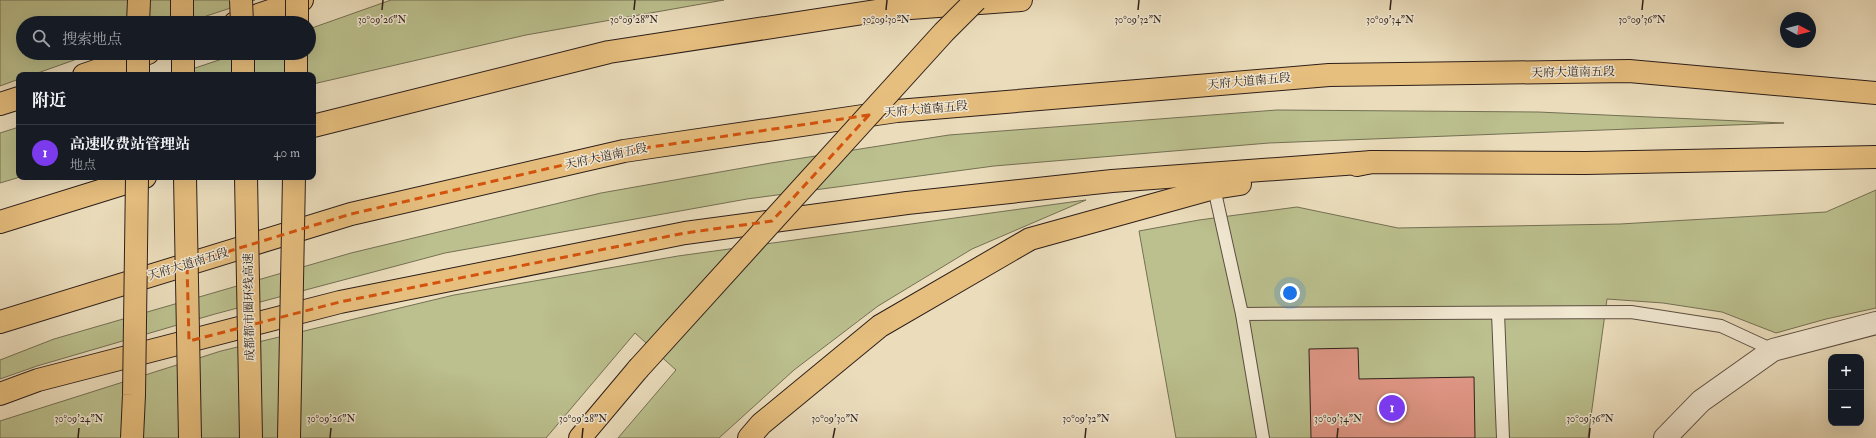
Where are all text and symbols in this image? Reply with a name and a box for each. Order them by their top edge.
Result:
north arrow [1780,12,1816,48]
text: 30°09'26"N [358,14,406,26]
text: 30°09'28"N [610,14,658,26]
text: 30°09'30"N [862,14,910,26]
text: 30°09'32"N [1114,14,1162,26]
text: 30°09'34"N [1366,14,1414,26]
text: 30°09'36"N [1618,14,1666,26]
search box [16,16,316,60]
icon: search [30,27,52,49]
text: 搜索地点 [62,30,122,49]
street label: 天府大道南五段 [1531,64,1615,81]
street label: 天府大道南五段 [1207,70,1292,93]
text: 附近 [32,90,66,111]
street label: 天府大道南五段 [884,98,969,121]
text: 高速收费站管理站 [70,135,190,154]
street label: 天府大道南五段 [563,140,649,173]
text: 1 [43,145,47,161]
text: 40 m [274,145,300,161]
text: 地点 [70,157,96,173]
street label: 天府大道南五段 [146,245,231,284]
street label: 成都都市圈环线高速 [241,253,258,361]
your location [1280,283,1300,303]
map controls [1828,354,1864,426]
button: + [1828,354,1864,390]
button: − [1828,390,1864,426]
pin: 1 [1379,393,1405,423]
text: 30°09'24"N [54,413,104,425]
text: 30°09'26"N [307,413,355,425]
text: 30°09'28"N [559,413,607,425]
text: 30°09'30"N [811,413,859,425]
text: 30°09'32"N [1062,413,1110,425]
text: 30°09'34"N [1314,413,1362,425]
text: 30°09'36"N [1566,413,1614,425]

